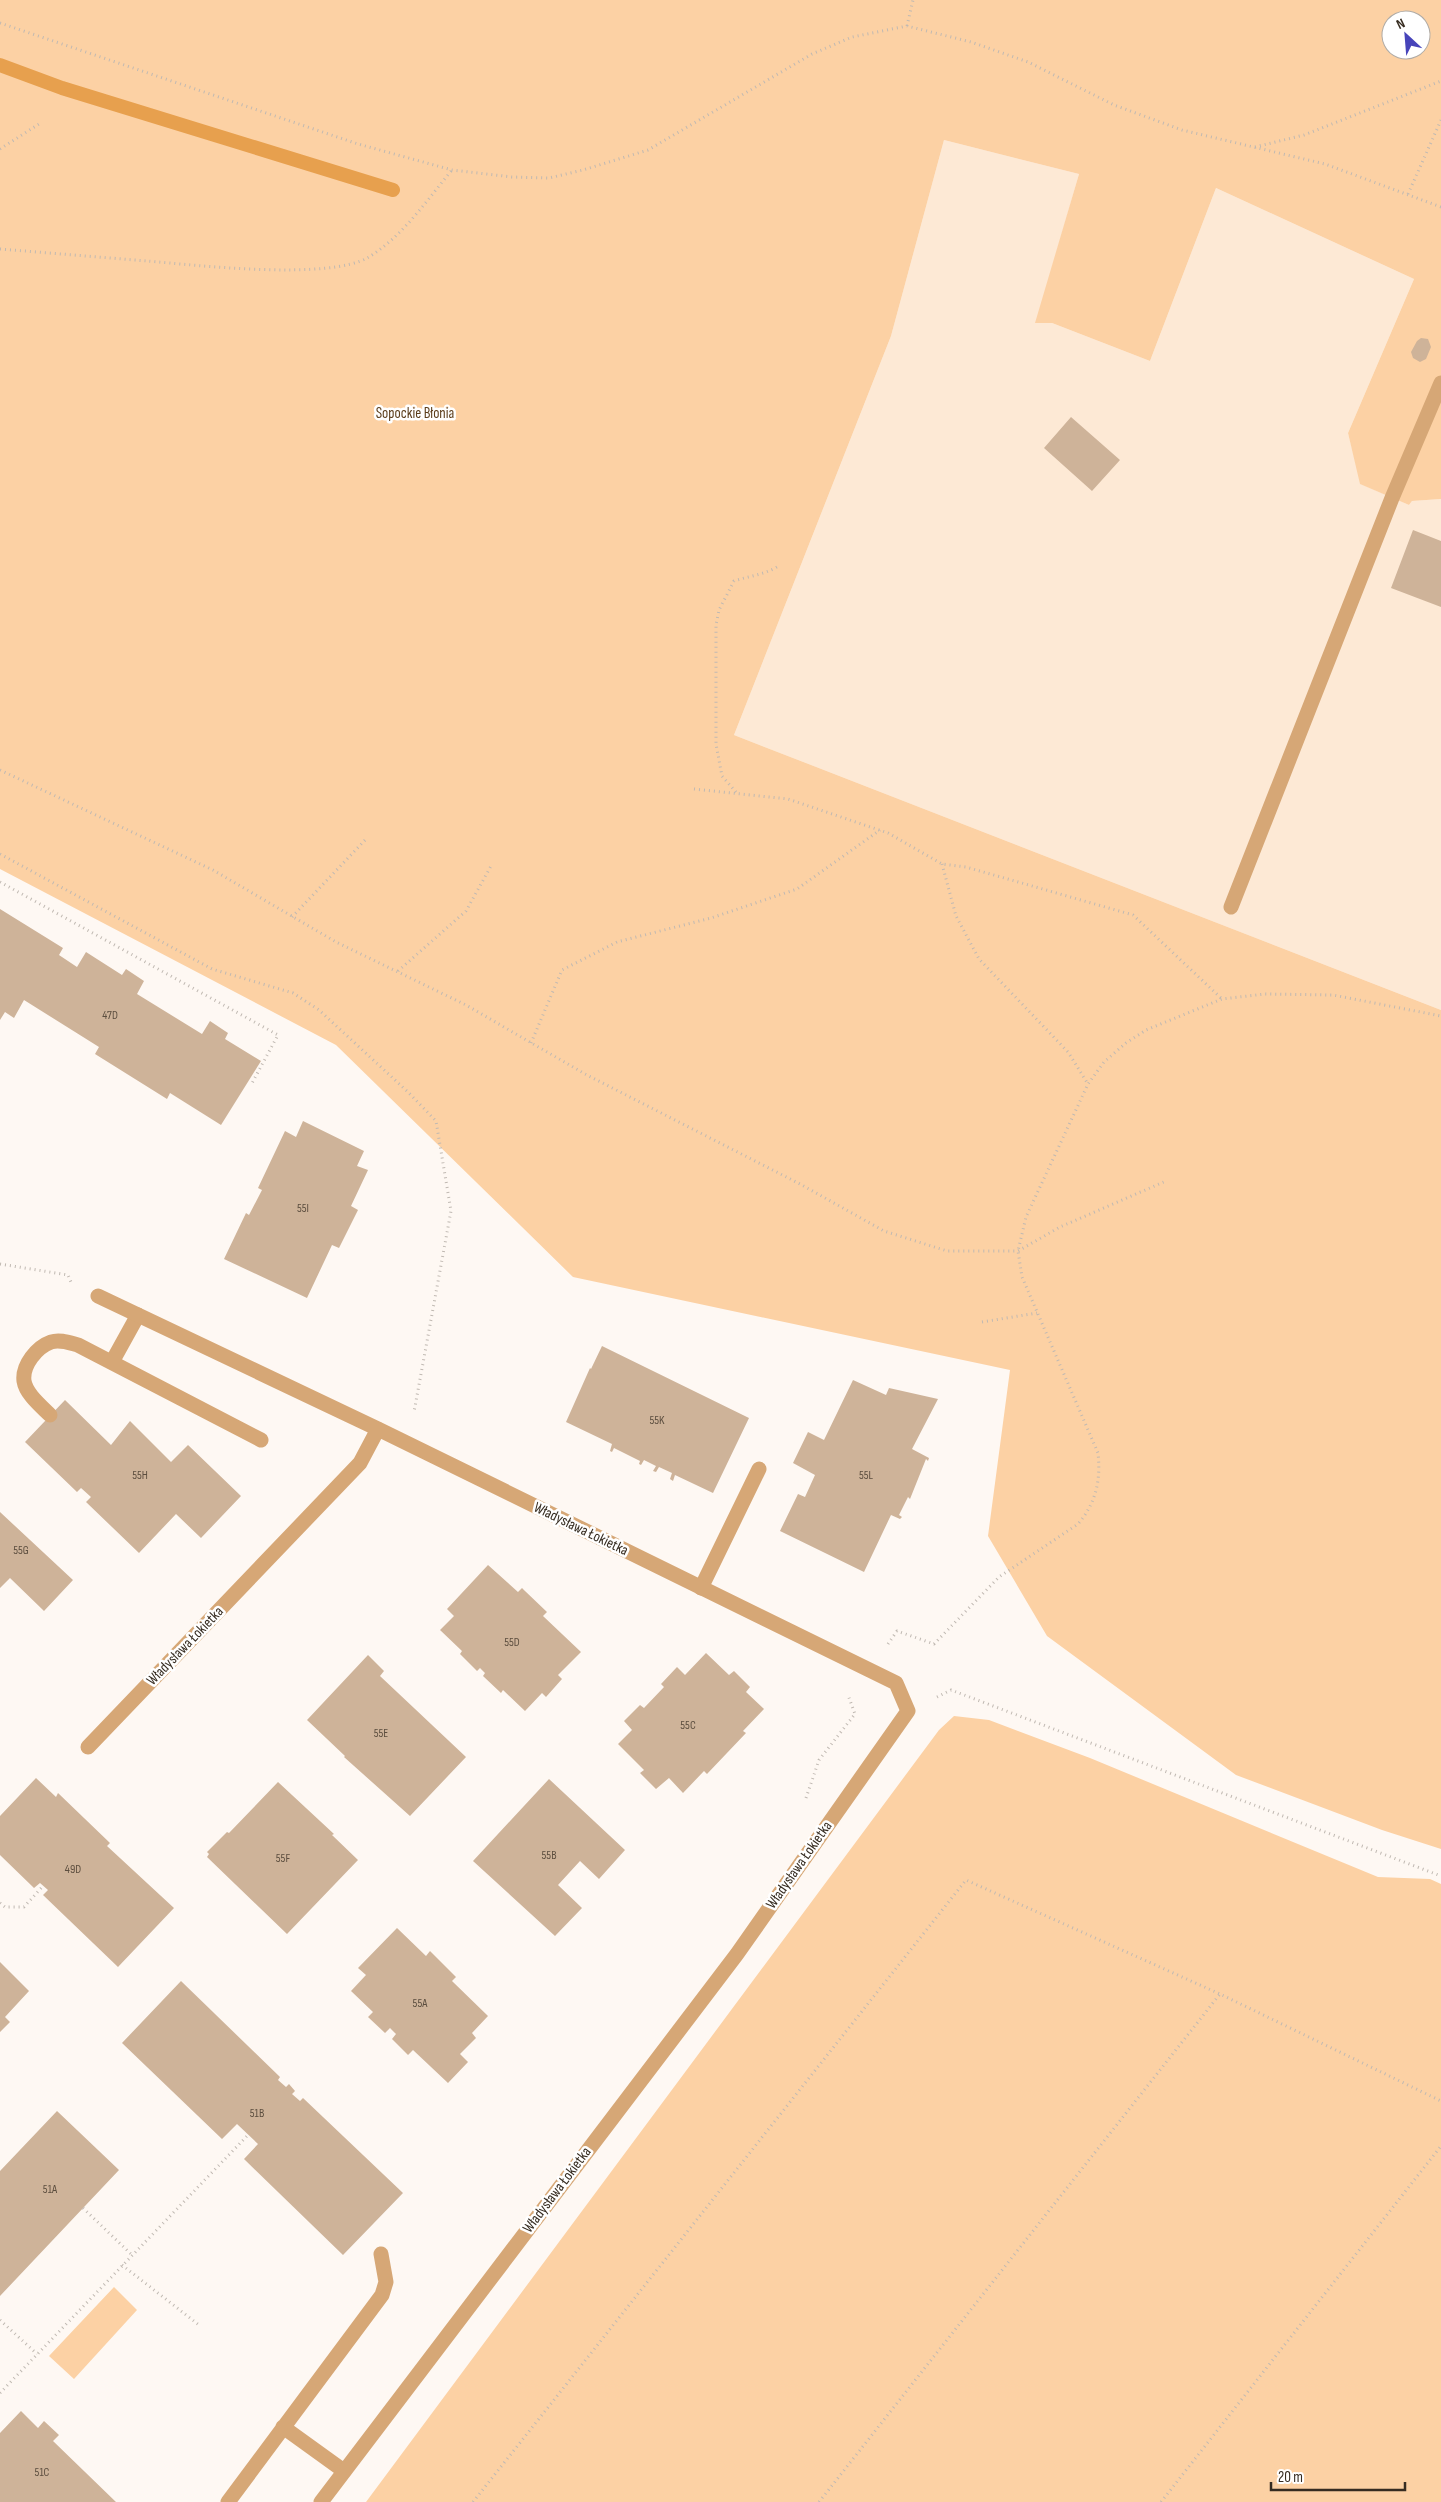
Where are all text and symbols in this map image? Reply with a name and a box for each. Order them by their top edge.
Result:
north arrow [1381,10,1431,60]
text: N [1393,14,1408,33]
park label: Sopockie Błonia [376,404,455,423]
house number: 47D [102,1008,118,1023]
house number: 55I [297,1201,309,1216]
house number: 55K [649,1413,665,1428]
house number: 55H [132,1468,148,1483]
house number: 55L [859,1468,874,1483]
street label: Władysława Łokietka [531,1498,632,1560]
house number: 55G [13,1543,29,1558]
street label: Władysława Łokietka [142,1602,228,1690]
house number: 55D [504,1635,520,1650]
house number: 55C [680,1718,696,1733]
house number: 55E [374,1726,388,1741]
street label: Władysława Łokietka [762,1817,836,1913]
house number: 55B [542,1848,556,1863]
house number: 55F [276,1851,290,1866]
house number: 49D [65,1862,81,1877]
house number: 55A [413,1996,428,2011]
house number: 51B [250,2106,264,2121]
street label: Władysława Łokietka [518,2143,596,2237]
house number: 51A [43,2182,58,2197]
scale bar [1271,2460,1405,2492]
house number: 51C [35,2465,50,2480]
text: 20 m [1278,2468,1303,2487]

